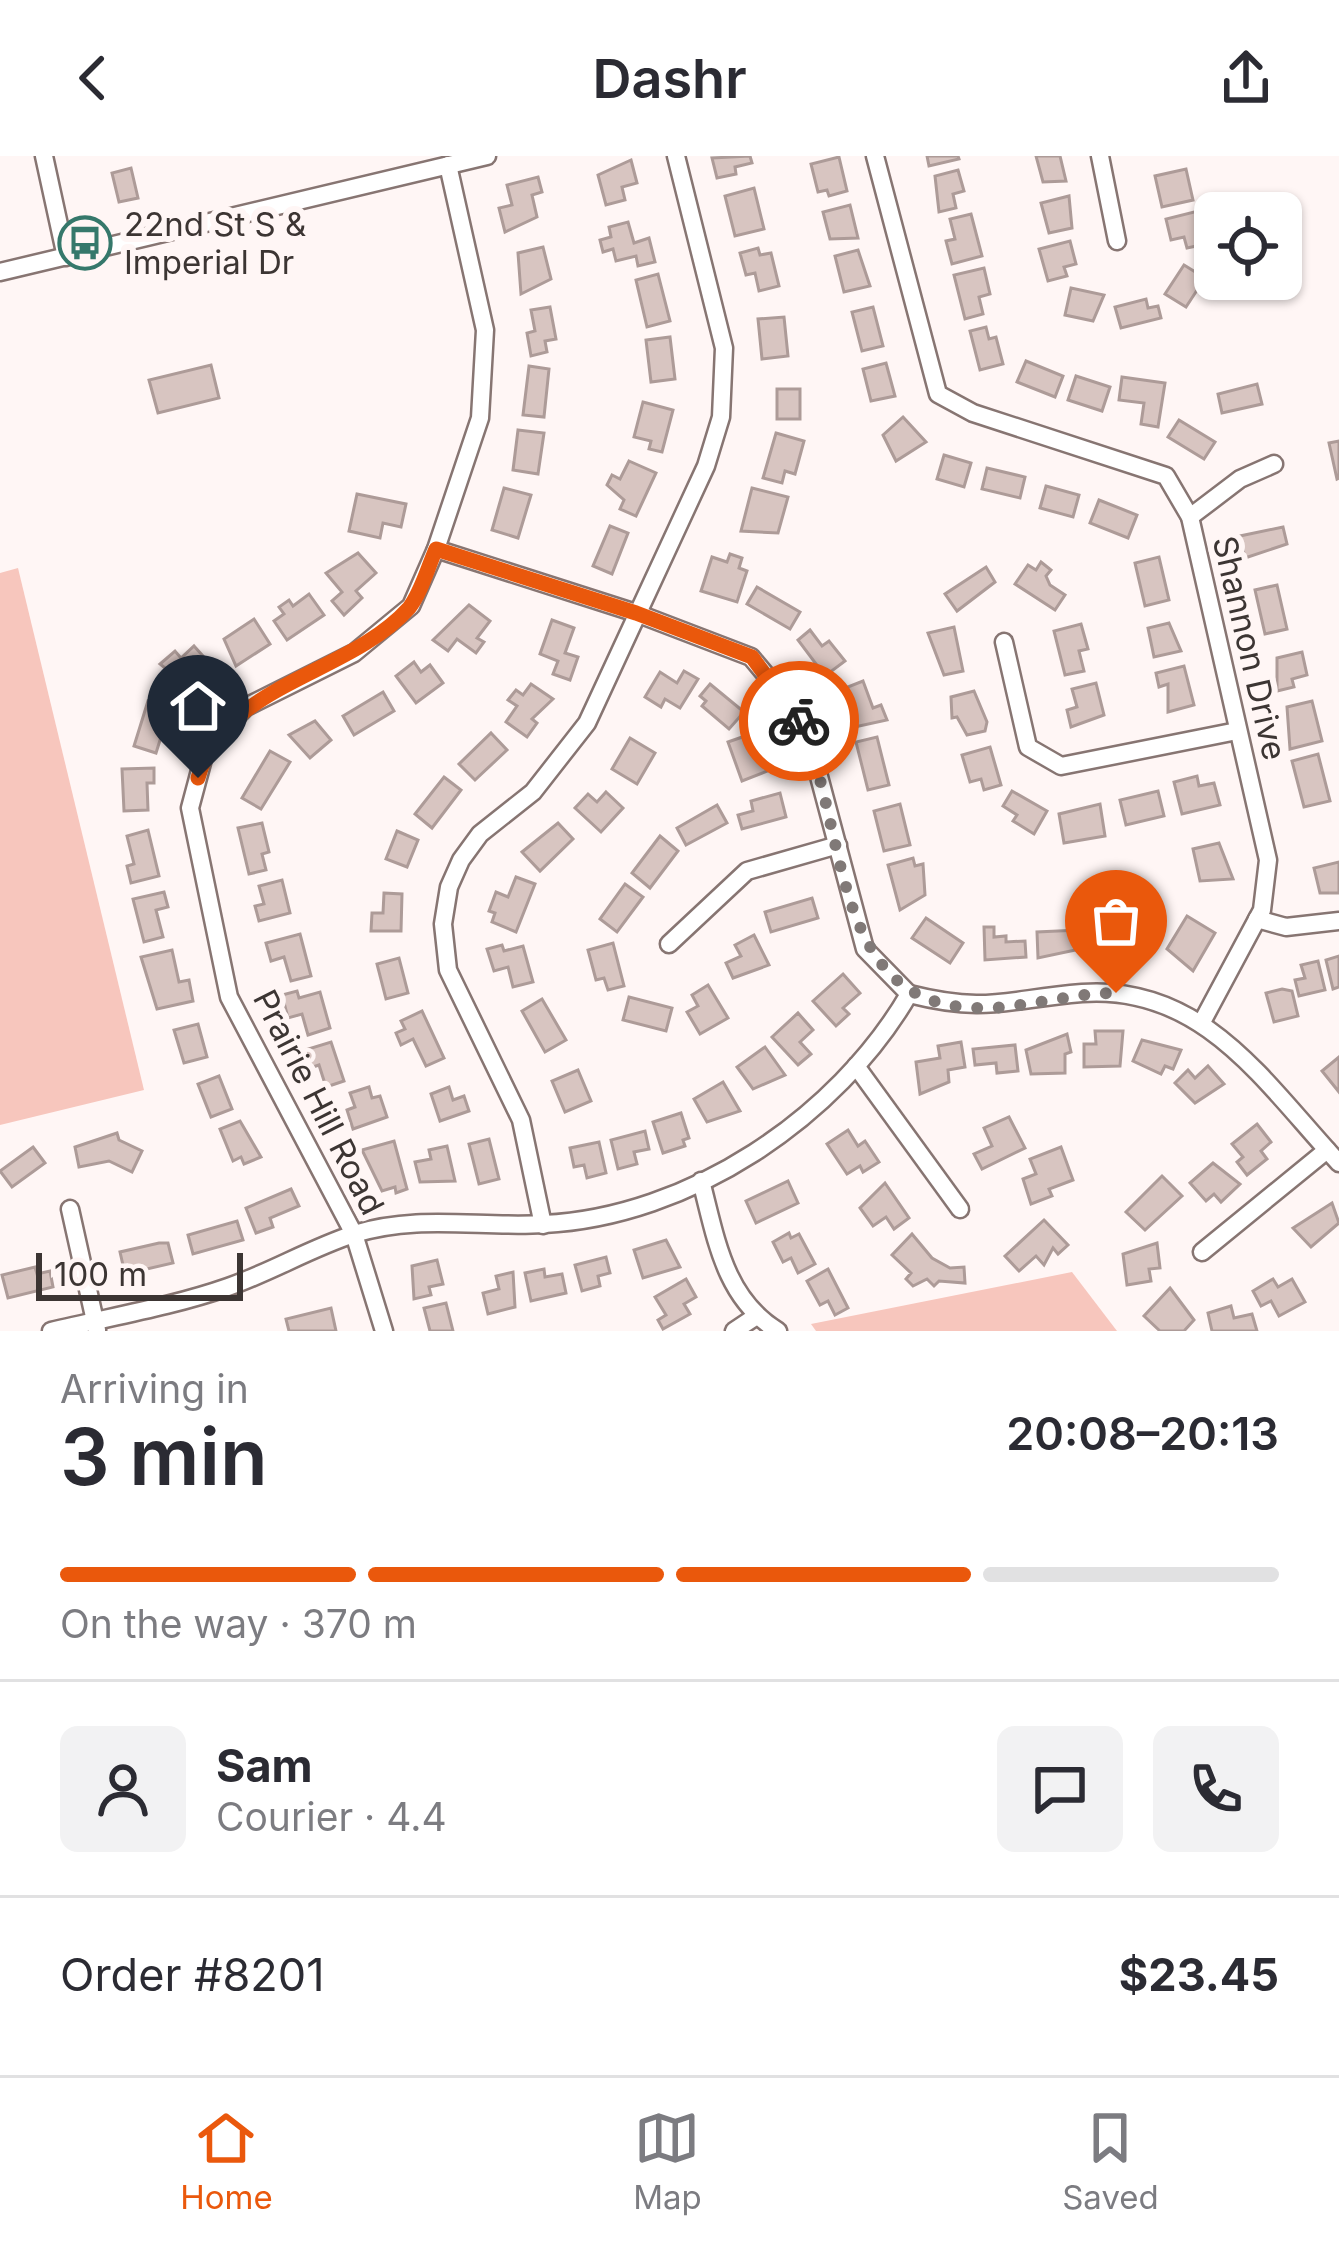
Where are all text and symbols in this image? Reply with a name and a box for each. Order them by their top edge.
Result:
icon: back [60,45,126,111]
icon: share [1213,45,1279,111]
text: Dashr [592,46,747,111]
map controls [1194,192,1302,300]
button: locate [1194,192,1302,300]
place label: 22nd St S & Imperial Dr [124,204,306,282]
bus stop icon: 22nd St S & Imperial Dr [57,215,113,271]
street label: Shannon Drive [1205,532,1295,764]
pin [147,655,249,778]
courier [739,661,859,781]
icon: home [165,673,231,739]
icon: bike [766,688,832,754]
pin [1065,870,1167,993]
icon: bag [1083,888,1149,954]
street label: Prairie Hill Road [245,983,393,1221]
scale bar [36,1247,243,1300]
text: 100 m [54,1254,147,1294]
text: Arriving in [60,1365,249,1412]
text: 20:08–20:13 [1006,1406,1279,1461]
text: 3 min [60,1409,268,1504]
text: On the way · 370 m [60,1600,417,1647]
button: person [60,1726,186,1852]
button: chat [997,1726,1123,1852]
button: phone [1153,1726,1279,1852]
text: Sam [216,1738,313,1793]
text: Courier · 4.4 [216,1793,447,1840]
text: Order #8201 [60,1947,324,2002]
text: $23.45 [1119,1947,1279,2002]
tab: Home [180,2105,273,2217]
tab: Map [633,2105,702,2217]
tab: Saved [1062,2105,1159,2217]

